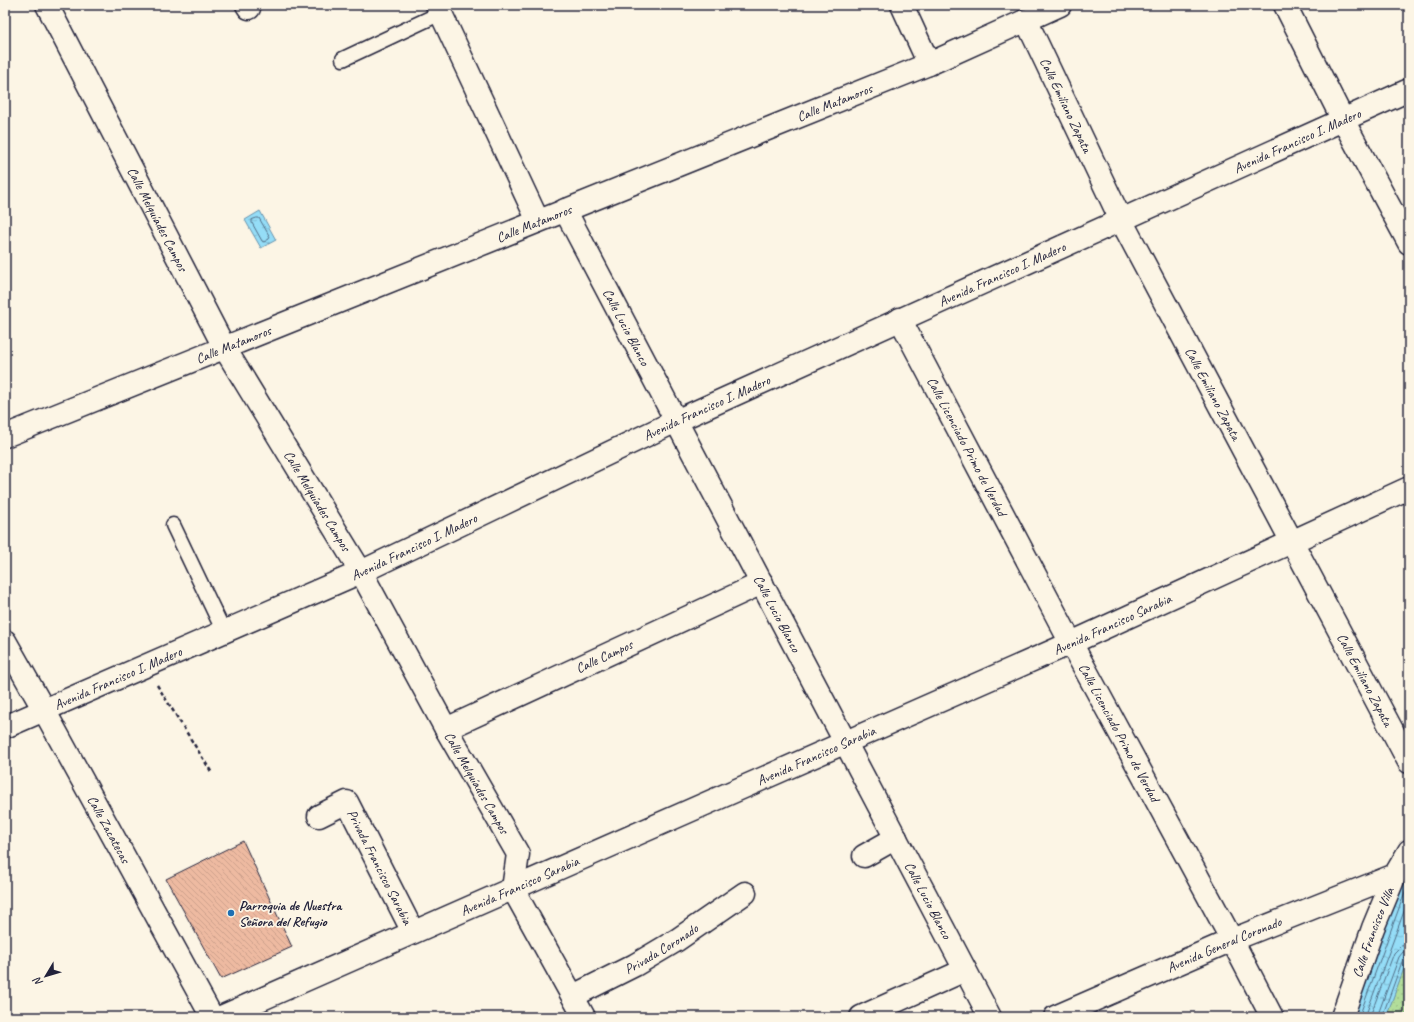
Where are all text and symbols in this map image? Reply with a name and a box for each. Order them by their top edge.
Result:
street label: Calle Emiliano Zapata [1037,55,1097,156]
street label: Calle Matamoros [794,79,876,125]
street label: Avenida Francisco I. Madero [1231,104,1364,177]
street label: Calle Melquíades Campos [124,164,192,275]
street label: Calle Matamoros [494,200,575,246]
street label: Avenida Francisco I. Madero [936,237,1069,310]
street label: Calle Lucio Blanco [599,285,654,369]
street label: Calle Matamoros [193,321,274,367]
street label: Calle Emiliano Zapata [1182,344,1246,444]
street label: Avenida Francisco I. Madero [640,371,773,444]
street label: Calle Licenciado Primo de Verdad [924,374,1012,521]
street label: Calle Melquíades Campos [280,447,355,555]
street label: Avenida Francisco I. Madero [348,509,481,584]
street label: Calle Lucio Blanco [750,572,805,656]
street label: Avenida Francisco Sarabia [1051,589,1175,658]
street label: Calle Emiliano Zapata [1334,630,1398,730]
street label: Calle Campos [573,635,636,676]
street label: Avenida Francisco I. Madero [51,642,185,713]
street label: Calle Licenciado Primo de Verdad [1075,660,1165,807]
street label: Avenida Francisco Sarabia [754,721,879,789]
street label: Calle Melquíades Campos [441,729,514,838]
street label: Calle Zacatecas [84,792,135,867]
street label: Privada Francisco Sarabia [344,806,417,928]
street label: Avenida Francisco Sarabia [458,852,582,919]
street label: Calle Lucio Blanco [901,859,956,942]
street label: Calle Francisco Villa [1348,884,1398,980]
place label: Parroquia de Nuestra Señora del Refugio [239,897,343,930]
marker: Parroquia de Nuestra Señora del Refugio [226,908,236,918]
street label: Avenida General Coronado [1164,912,1285,976]
street label: Privada Coronado [621,919,702,978]
north arrow [26,956,66,996]
text: N [29,973,46,989]

